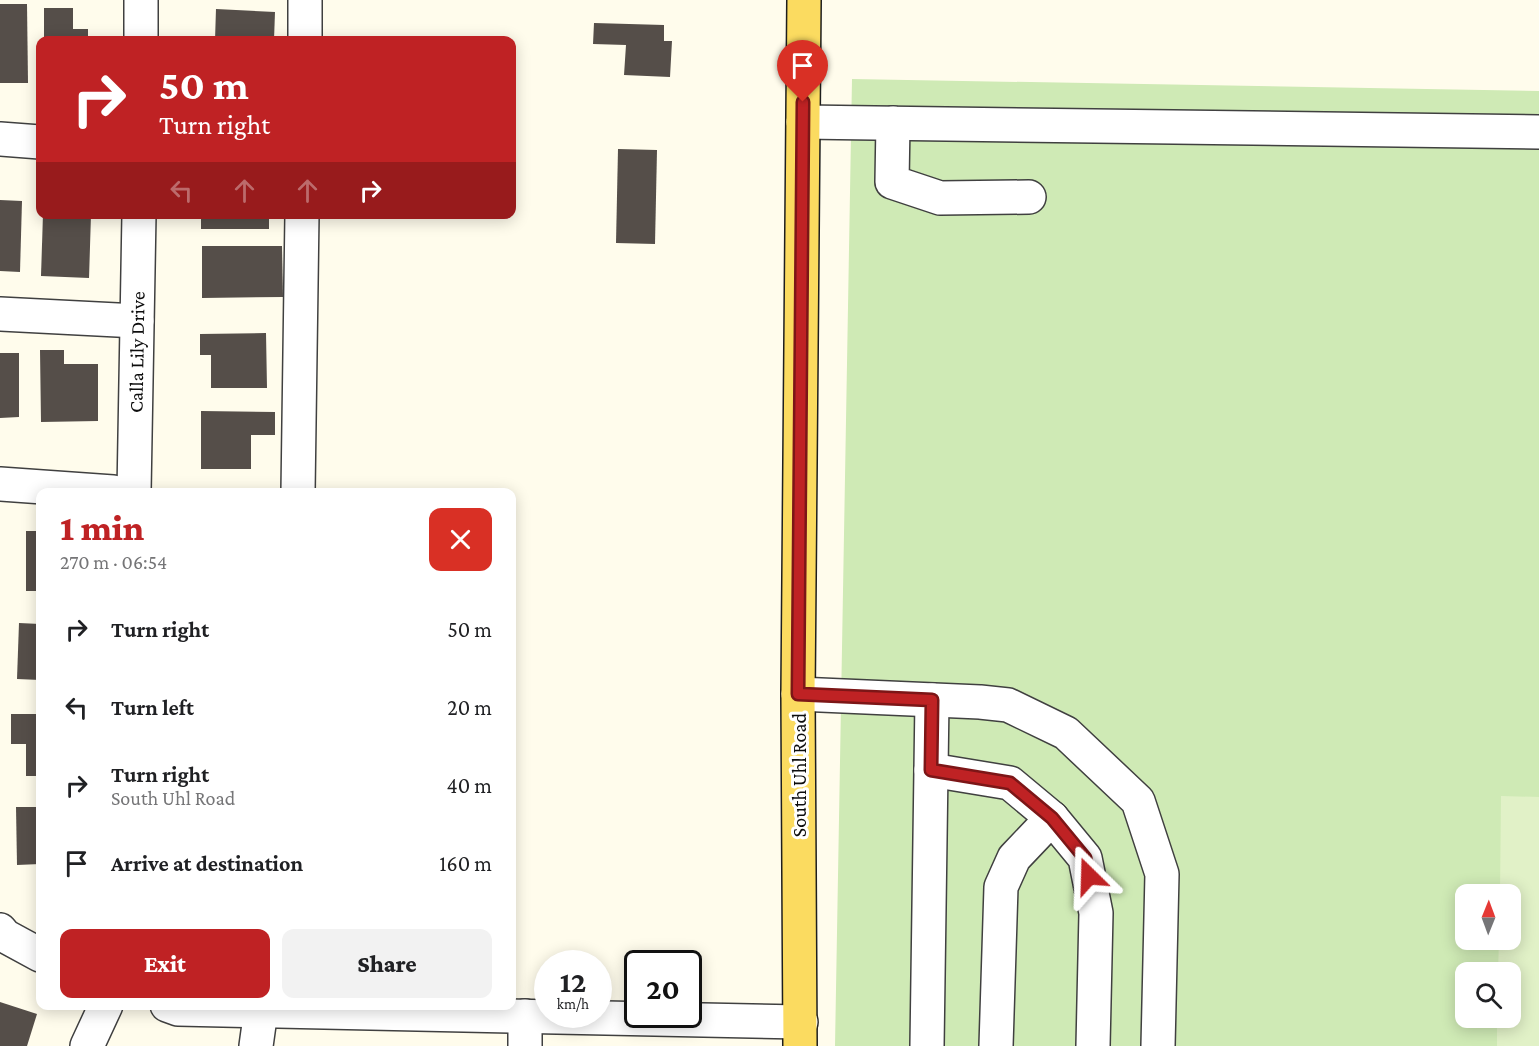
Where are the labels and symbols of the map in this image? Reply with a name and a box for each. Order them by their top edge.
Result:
pin [777,40,828,102]
street label: Calla Lily Drive [124,291,149,413]
street label: South Uhl Road [788,712,810,837]
position arrow [1057,844,1121,908]
north arrow [1455,884,1521,950]
speed limit sign: 20 [624,950,702,1028]

